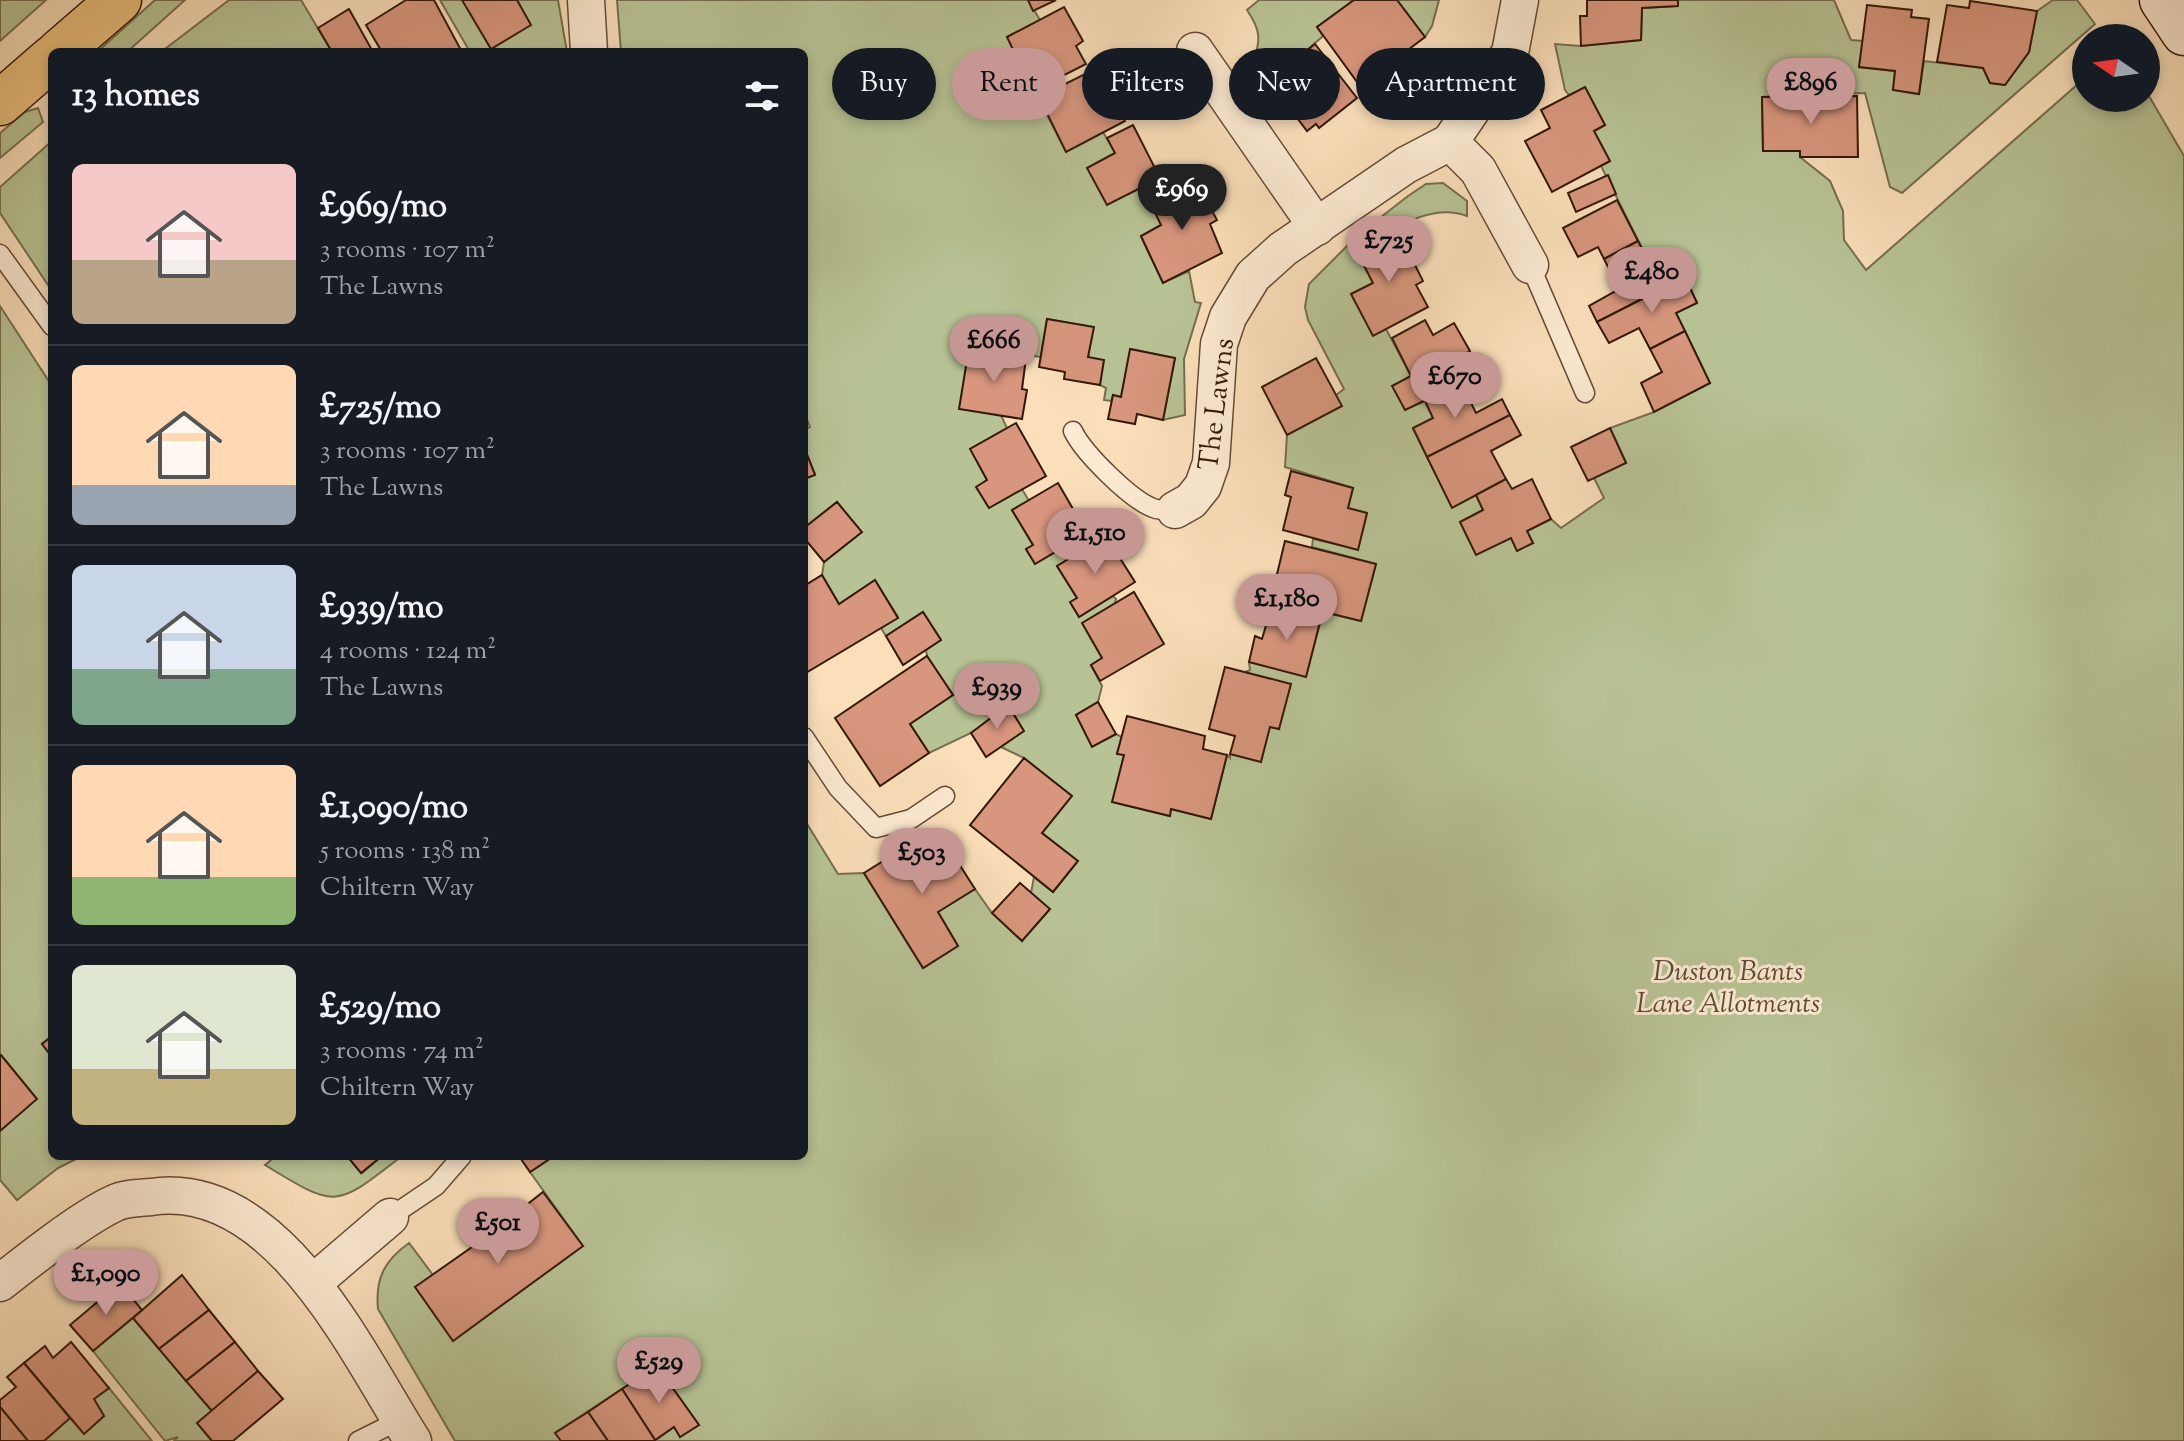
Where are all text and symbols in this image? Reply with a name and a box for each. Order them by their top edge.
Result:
north arrow [2072,24,2160,112]
map controls [2072,24,2160,112]
chip: Buy [832,48,936,120]
chip: Rent [952,48,1066,120]
chip: Filters [1082,48,1213,120]
chip: New [1229,48,1340,120]
chip: Apartment [1356,48,1545,120]
pin: £896 [1764,58,1858,126]
text: £896 [1784,65,1838,102]
text: 13 homes [72,72,200,121]
icon: filters [740,74,784,118]
pin: £969 [1135,164,1229,232]
text: £969 [1156,171,1208,208]
text: £969/mo [320,183,447,232]
icon: home [136,196,232,292]
pin: £725 [1342,216,1436,284]
text: £725 [1365,223,1413,260]
text: 3 rooms · 107 m² [320,232,495,269]
pin: £480 [1605,247,1699,315]
text: £480 [1625,254,1679,291]
text: The Lawns [320,269,443,306]
pin: £666 [947,316,1041,384]
text: £666 [967,323,1021,360]
street label: The Lawns [1190,336,1246,473]
pin: £670 [1408,352,1502,420]
text: £670 [1428,359,1482,396]
text: £725/mo [320,384,441,433]
icon: home [136,397,232,493]
text: 3 rooms · 107 m² [320,433,495,470]
text: The Lawns [320,470,443,507]
pin: £1,510 [1030,508,1160,576]
text: £1,510 [1064,515,1126,552]
pin: £1,180 [1222,574,1352,642]
text: £1,180 [1254,581,1320,618]
text: £939/mo [320,584,444,633]
icon: home [136,597,232,693]
text: 4 rooms · 124 m² [320,633,496,670]
pin: £939 [950,663,1044,731]
text: The Lawns [320,670,443,707]
text: £939 [972,670,1022,707]
text: £1,090/mo [320,784,468,833]
icon: home [136,797,232,893]
pin: £503 [875,828,969,896]
text: 5 rooms · 138 m² [320,833,490,870]
text: £503 [898,835,946,872]
text: Chiltern Way [320,870,474,907]
park label: Duston Bants Lane Allotments [1636,953,1820,1025]
text: £529/mo [320,984,441,1033]
icon: home [136,997,232,1093]
text: 3 rooms · 74 m² [320,1033,484,1070]
text: Chiltern Way [320,1070,474,1107]
pin: £501 [451,1198,545,1266]
text: £501 [475,1205,521,1242]
pin: £1,090 [41,1249,171,1317]
text: £1,090 [71,1256,141,1293]
pin: £529 [612,1337,706,1405]
text: £529 [635,1344,683,1381]

